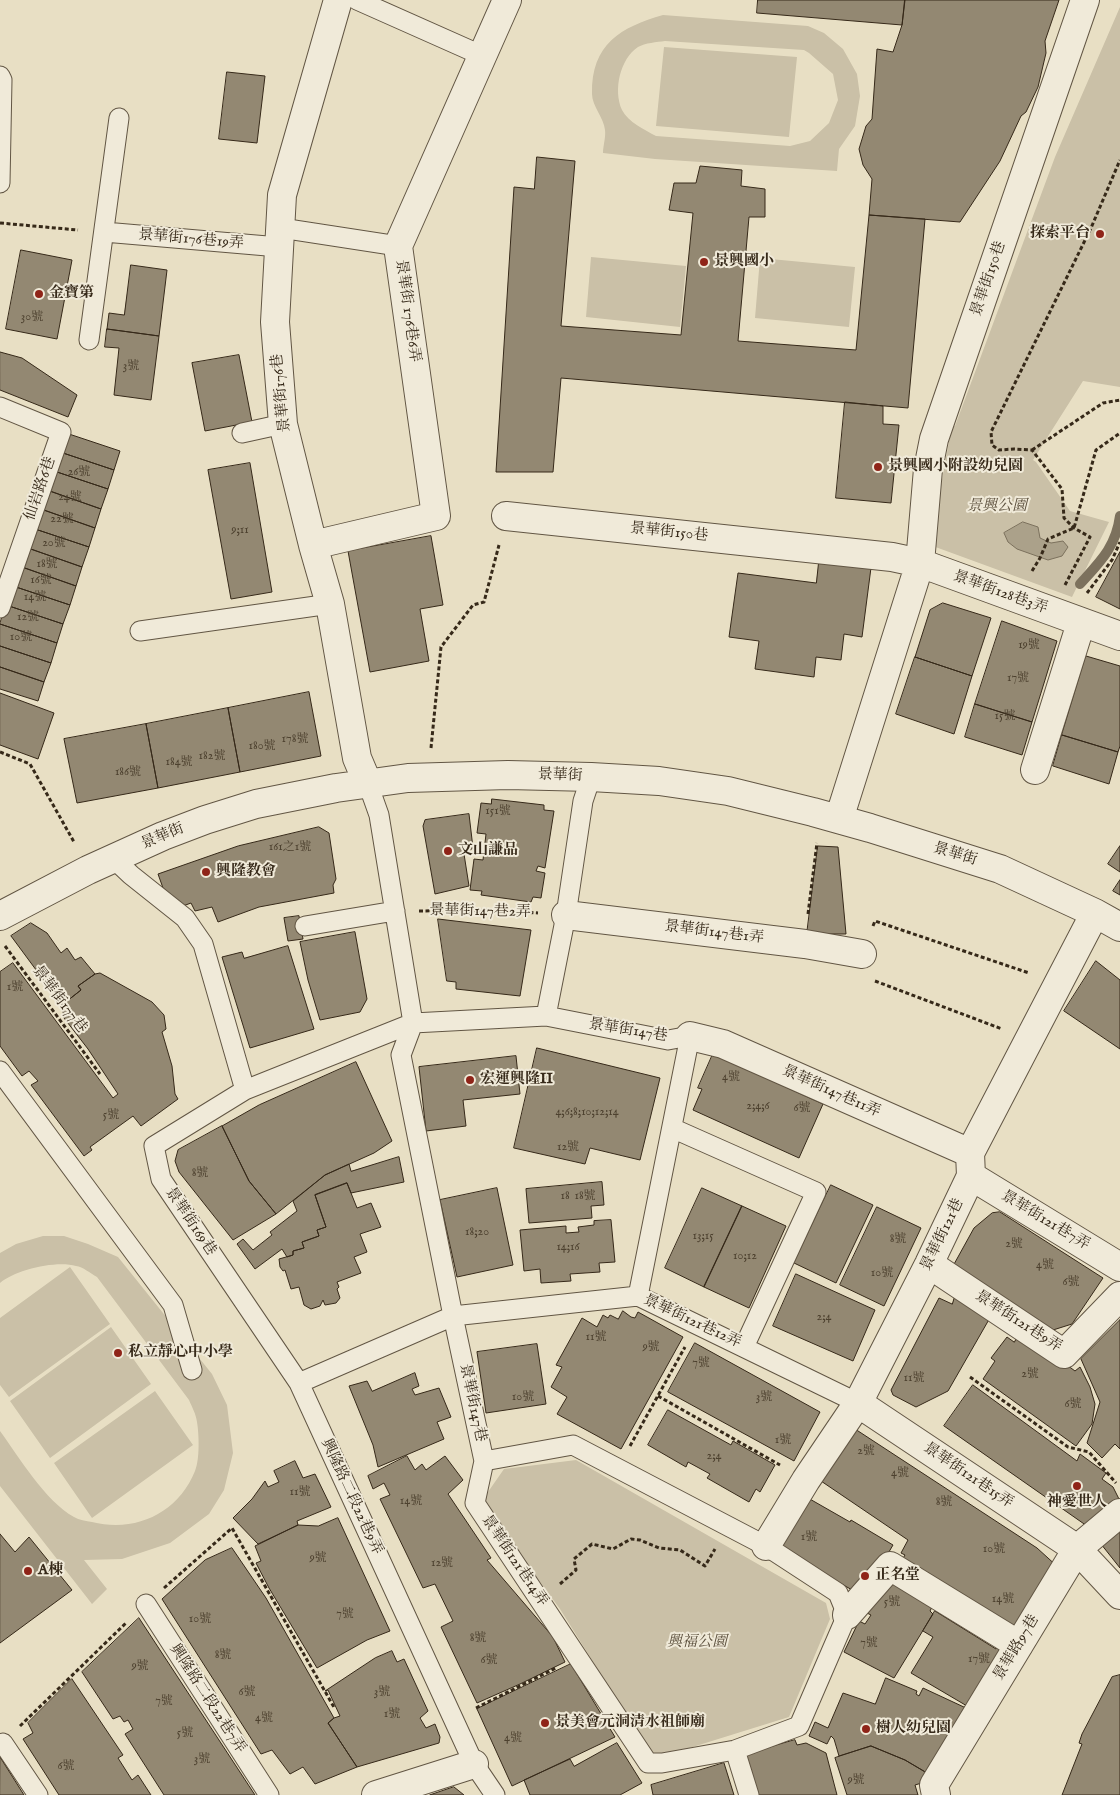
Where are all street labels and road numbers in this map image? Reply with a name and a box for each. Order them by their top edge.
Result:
street label: 景華街176巷19弄 [137,226,245,254]
street label: 景華街150巷 [968,239,1010,319]
street label: 景華街 176巷6弄 [391,258,423,364]
street label: 景華街176巷 [269,353,295,433]
street label: 仙岩路6巷 [22,455,60,523]
street label: 景華街150巷 [629,520,709,546]
street label: 景華街128巷3弄 [950,568,1050,618]
street label: 景華街 [537,766,583,786]
street label: 景華街 [139,820,187,854]
street label: 景華街 [931,840,979,870]
street label: 景華街147巷2弄 [429,902,531,922]
street label: 景華街147巷1弄 [663,918,765,948]
street label: 景華街177巷 [28,963,90,1037]
street label: 景華街147巷 [587,1016,669,1046]
street label: 景華街147巷11弄 [779,1062,883,1122]
street label: 景華街169巷 [161,1184,219,1260]
street label: 景華街121巷7弄 [997,1187,1093,1255]
street label: 景華街121巷 [918,1196,968,1274]
street label: 景華街121巷9弄 [971,1287,1065,1357]
street label: 景華街121巷12弄 [640,1291,744,1353]
street label: 景華街147巷 [455,1362,489,1444]
street label: 興隆路二段22巷9弄 [316,1436,386,1558]
street label: 景華街121巷15弄 [920,1439,1016,1513]
street label: 景華街121巷14弄 [477,1512,551,1610]
street label: 景華路97巷 [990,1612,1044,1684]
street label: 興隆路二段22巷7弄 [165,1641,249,1757]

